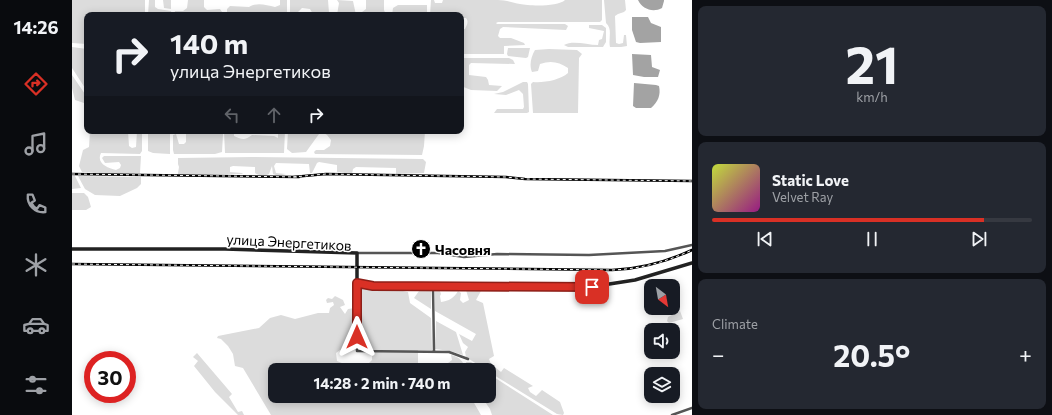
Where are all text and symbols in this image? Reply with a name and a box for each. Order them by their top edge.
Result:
text: 14:26 [13,16,59,38]
text: 140 m [170,26,248,60]
icon: right [104,28,156,80]
text: 21 [845,31,899,95]
text: улица Энергетиков [170,60,331,82]
icon: directions [22,70,50,98]
text: km/h [856,89,888,105]
icon: left [221,104,243,126]
icon: ahead [263,104,285,126]
icon: right [305,104,327,126]
icon: music [22,130,50,158]
text: Static Love [772,171,849,189]
text: Velvet Ray [772,189,833,205]
icon: phone [22,190,50,218]
icon: previous [754,228,776,250]
icon: pause [861,228,883,250]
icon: next [968,228,990,250]
street label: улица Энергетиков [226,230,352,254]
church icon: Часовня [410,238,432,260]
place label: Часовня [435,241,491,258]
icon: climate [22,251,50,279]
pin [575,270,609,304]
icon: arrive [581,276,603,298]
north arrow [644,279,680,315]
map controls [644,279,680,403]
icon: car [22,311,50,339]
position arrow [336,316,378,358]
text: Climate [712,316,758,332]
button: sound [644,323,680,359]
text: 20.5° [833,336,910,373]
text: − [712,341,725,368]
text: + [1019,341,1032,368]
speed limit sign: 30 [84,351,136,403]
button: layers [644,367,680,403]
icon: filters [22,371,50,399]
text: 14:28 · 2 min · 740 m [314,374,450,392]

